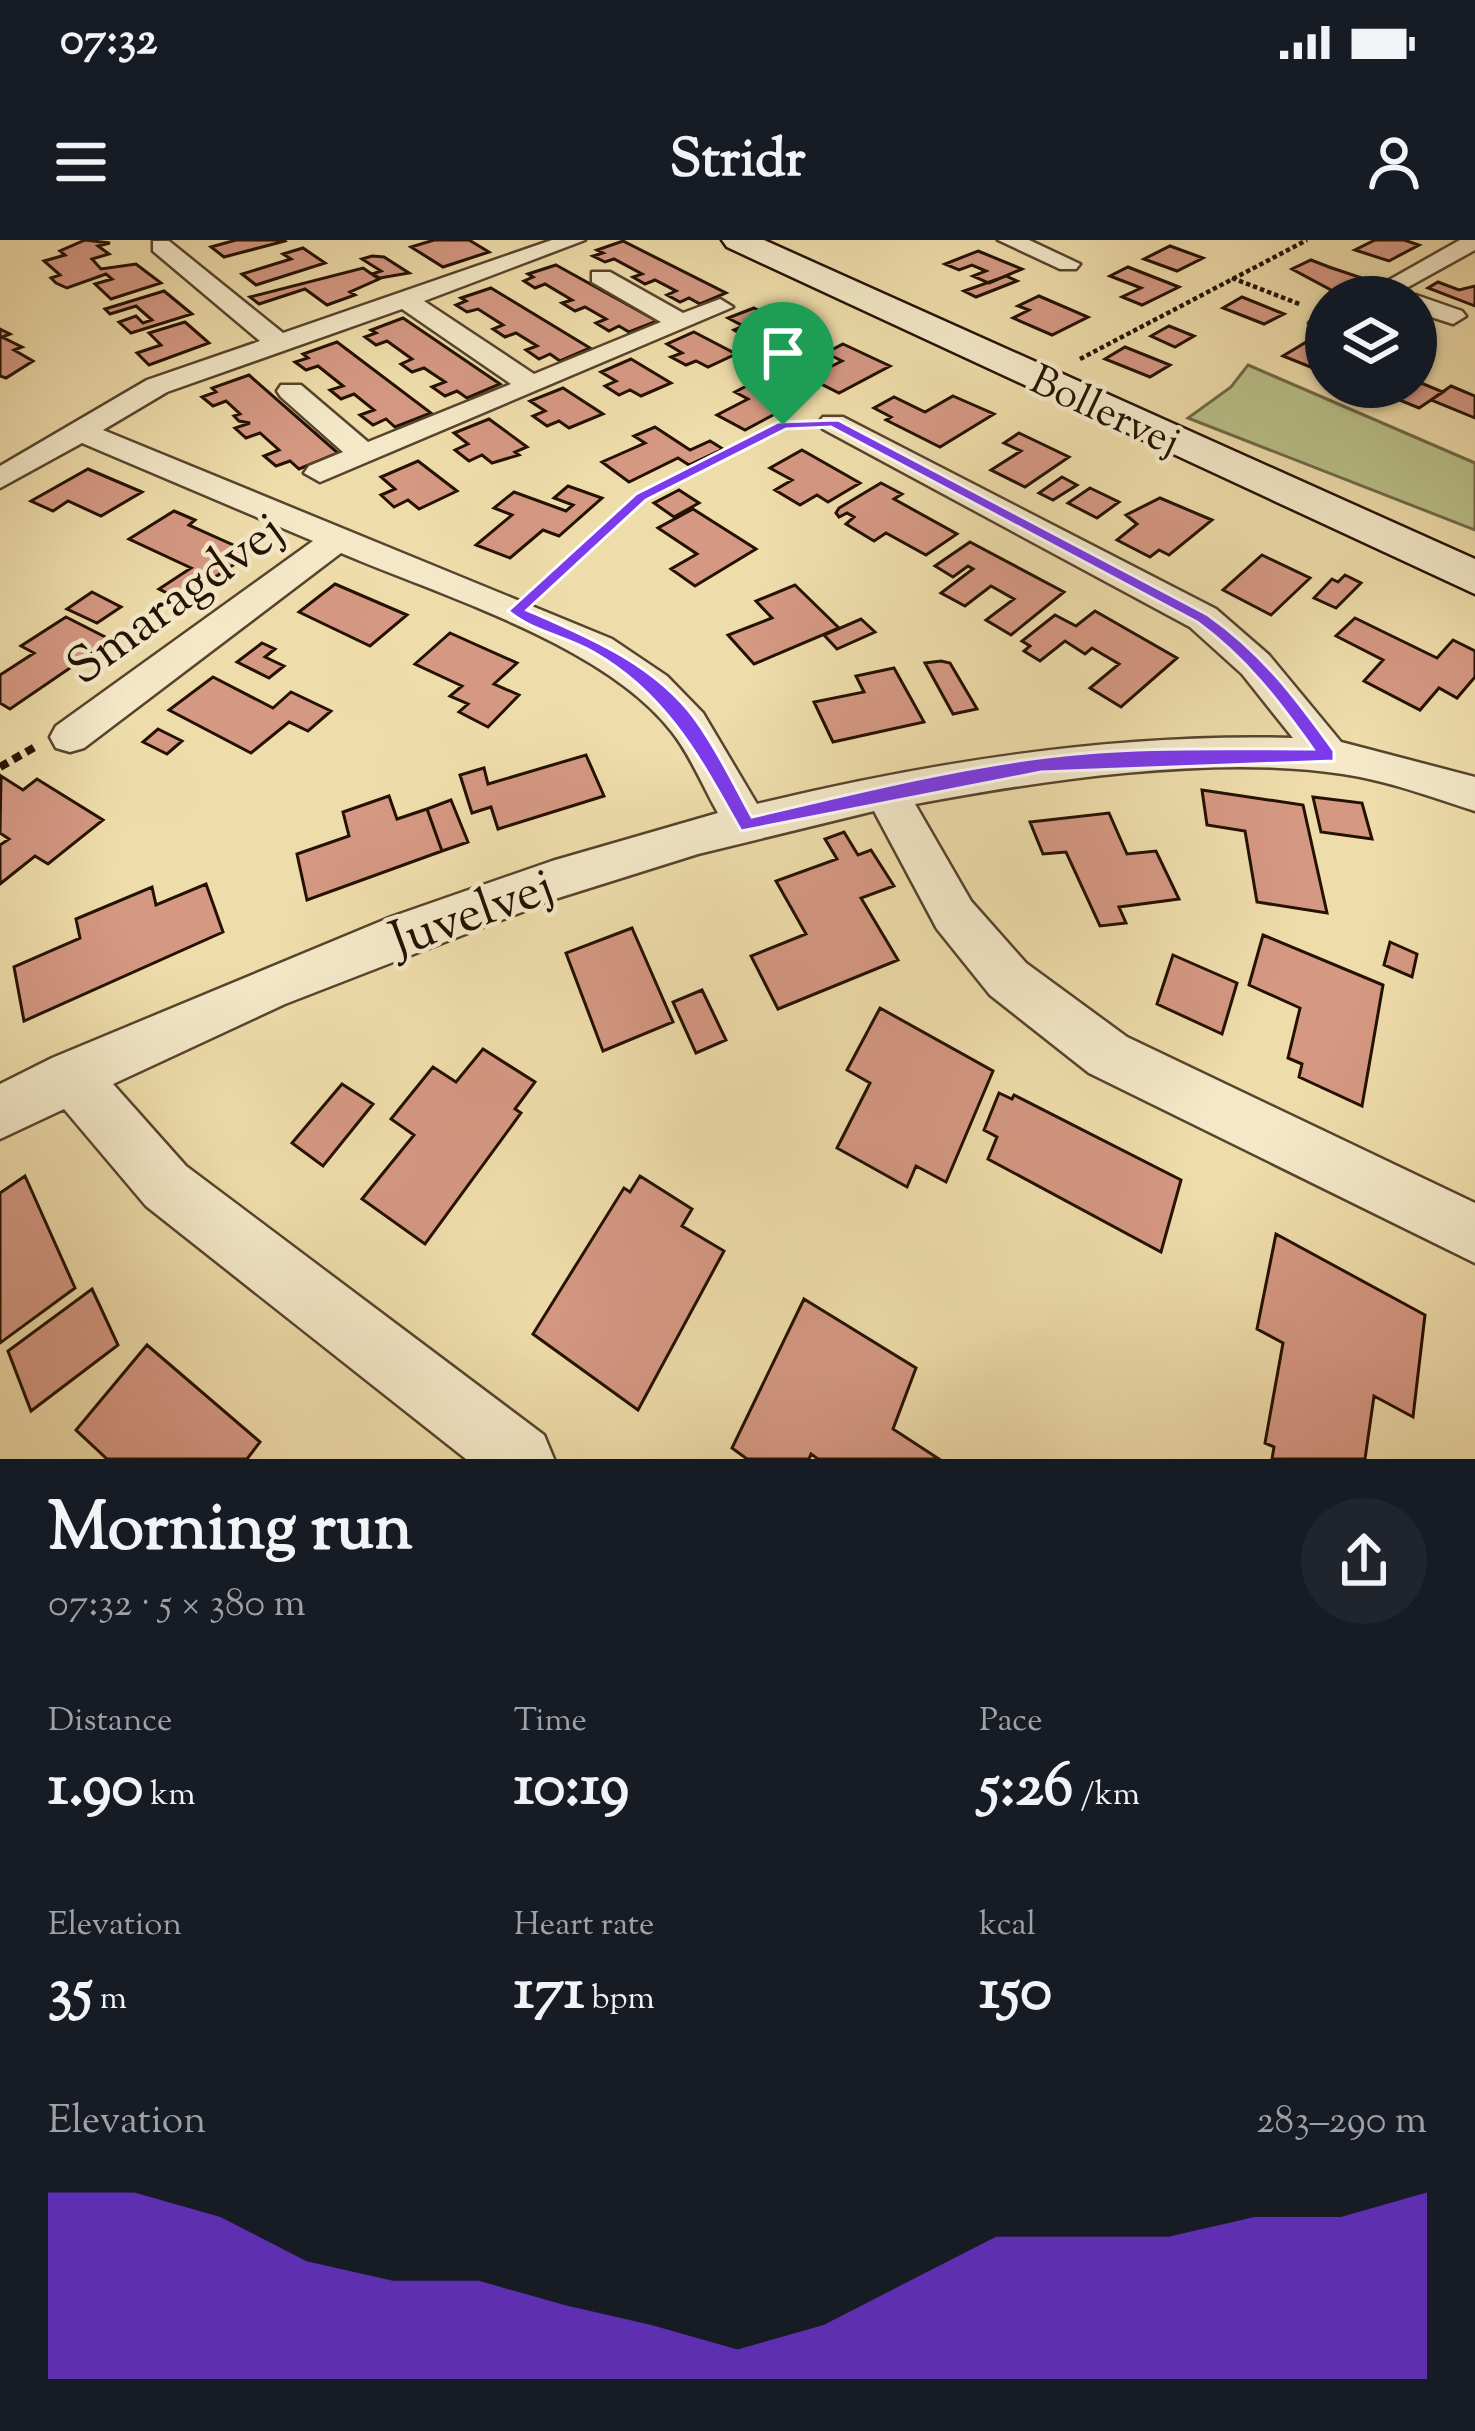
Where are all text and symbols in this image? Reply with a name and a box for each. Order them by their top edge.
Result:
text: 07:32 [60,10,157,75]
text: Stridr [669,123,806,201]
icon: menu [48,129,114,195]
icon: person [1361,129,1427,195]
map controls [1305,276,1437,408]
button: layers [1305,276,1437,408]
pin [732,302,834,425]
icon: arrive [750,320,816,386]
street label: Bollervej [1019,353,1189,474]
street label: Smaragdvej [53,498,301,705]
street label: Juvelvej [378,853,565,980]
text: Morning run [48,1485,413,1580]
button: share [1301,1498,1427,1624]
text: 07:32 · 5 × 380 m [48,1578,306,1634]
text: Distance [48,1698,172,1746]
text: Time [514,1698,587,1746]
text: Pace [979,1698,1043,1746]
text: 1.90 [48,1746,143,1833]
text: 10:19 [514,1746,629,1833]
text: 5:26 [979,1746,1073,1833]
text: km [143,1772,196,1820]
text: /km [1073,1772,1140,1820]
text: Elevation [48,1902,182,1950]
text: Heart rate [514,1902,655,1950]
text: kcal [979,1902,1036,1950]
text: 35 [48,1950,93,2037]
text: 171 [514,1950,585,2037]
text: 150 [979,1950,1052,2037]
text: m [93,1976,127,2024]
text: bpm [585,1976,655,2024]
text: Elevation [48,2095,206,2151]
text: 283–290 m [1256,2095,1427,2151]

